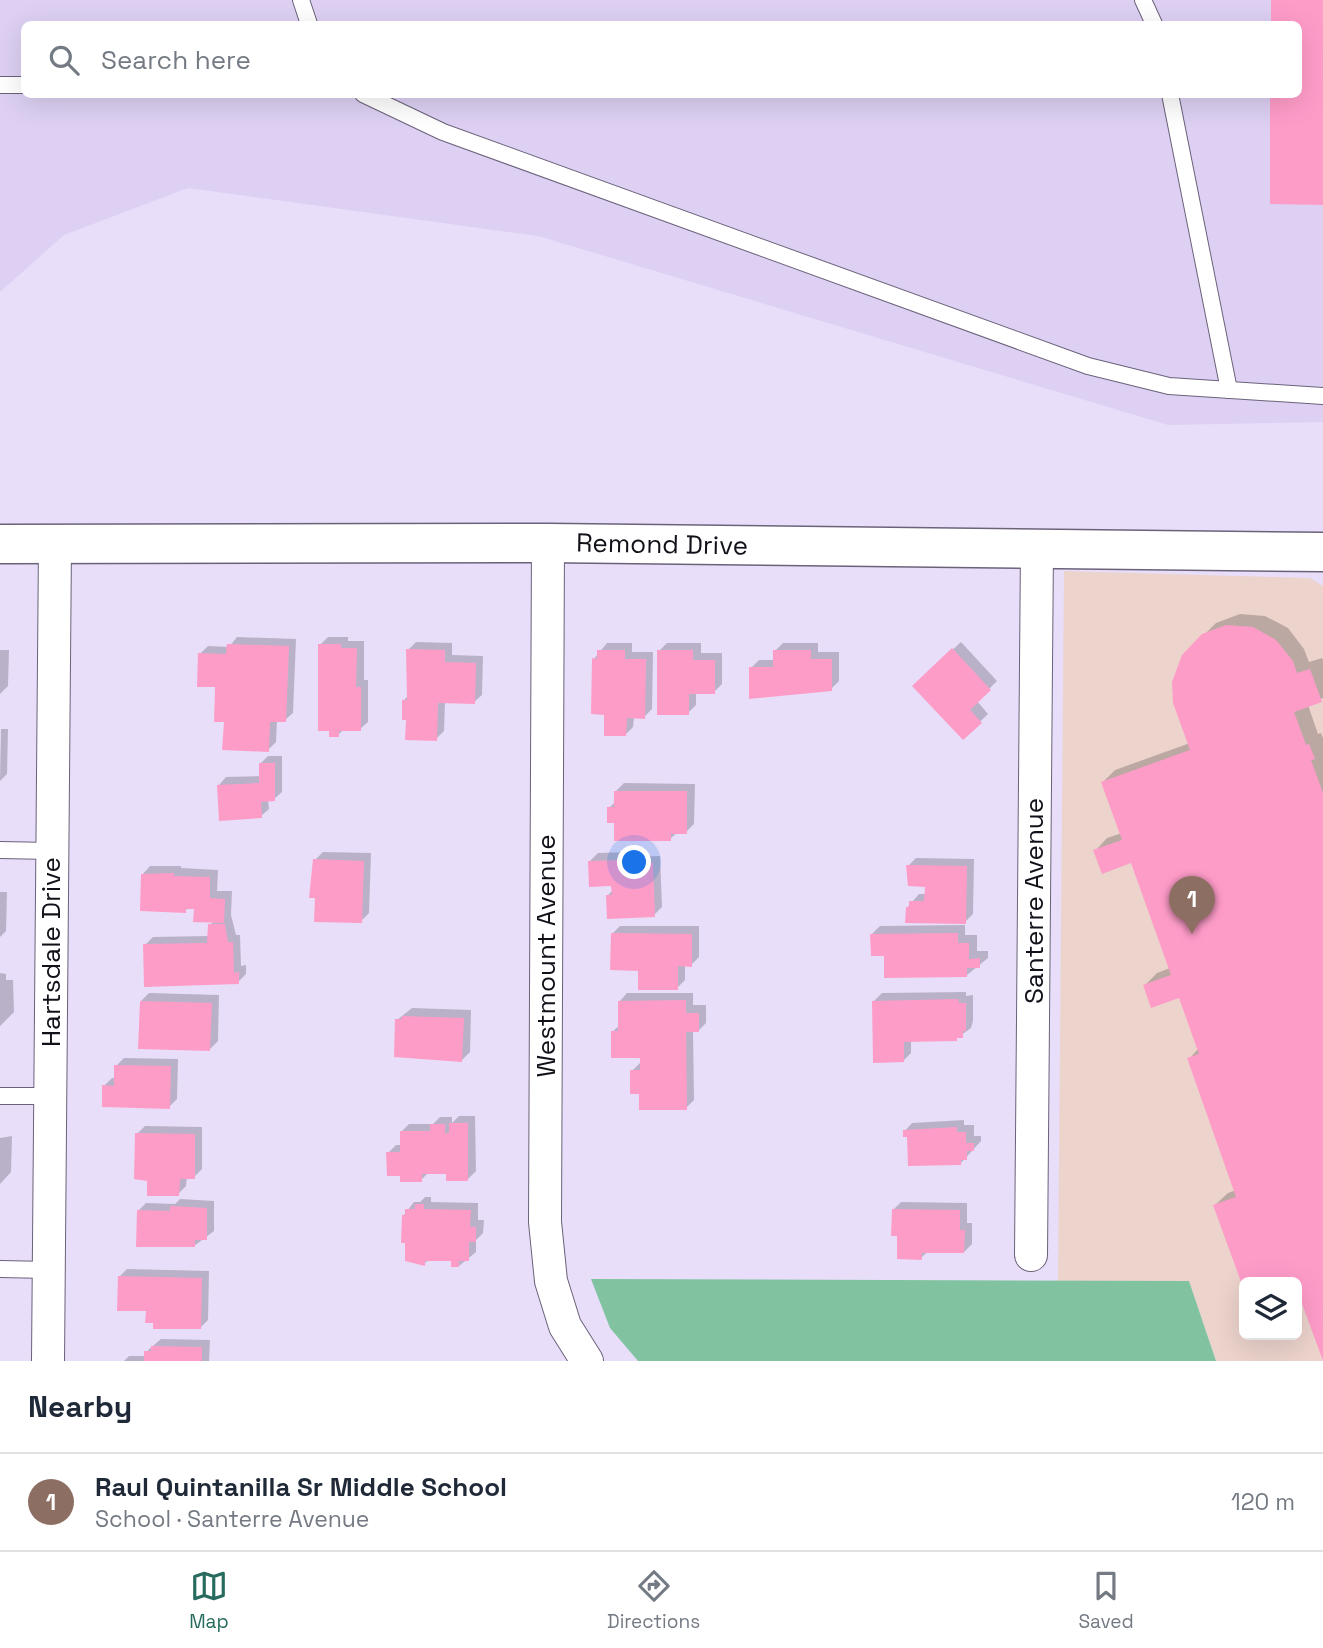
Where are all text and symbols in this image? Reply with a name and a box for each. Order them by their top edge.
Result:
search box [21,21,1302,98]
icon: search [45,41,83,79]
text: Search here [101,43,251,77]
street label: Remond Drive [576,526,748,562]
street label: Santerre Avenue [1017,798,1051,1004]
street label: Westmount Avenue [529,834,563,1078]
your location [617,845,651,879]
street label: Hartsdale Drive [34,857,68,1047]
pin: 1 [1169,876,1215,934]
map controls [1239,1277,1302,1340]
button: layers [1239,1277,1302,1340]
text: Nearby [28,1387,132,1426]
text: Raul Quintanilla Sr Middle School [95,1470,507,1504]
text: 1 [46,1487,56,1517]
text: 120 m [1231,1487,1295,1517]
text: School · Santerre Avenue [95,1504,369,1534]
tab: Map [189,1567,229,1634]
tab: Directions [607,1567,700,1634]
tab: Saved [1078,1567,1134,1634]

